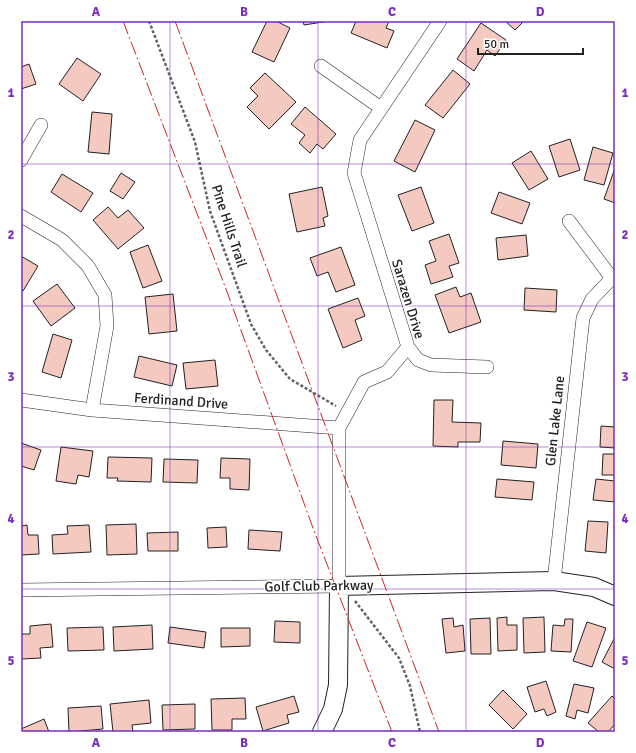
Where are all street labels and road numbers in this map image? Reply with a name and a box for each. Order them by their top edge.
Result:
street label: Pine Hills Trail [208,182,250,270]
street label: Sarazen Drive [388,257,428,341]
street label: Glen Lake Lane [542,375,568,467]
street label: Ferdinand Drive [133,389,229,413]
street label: Golf Club Parkway [264,577,374,595]

